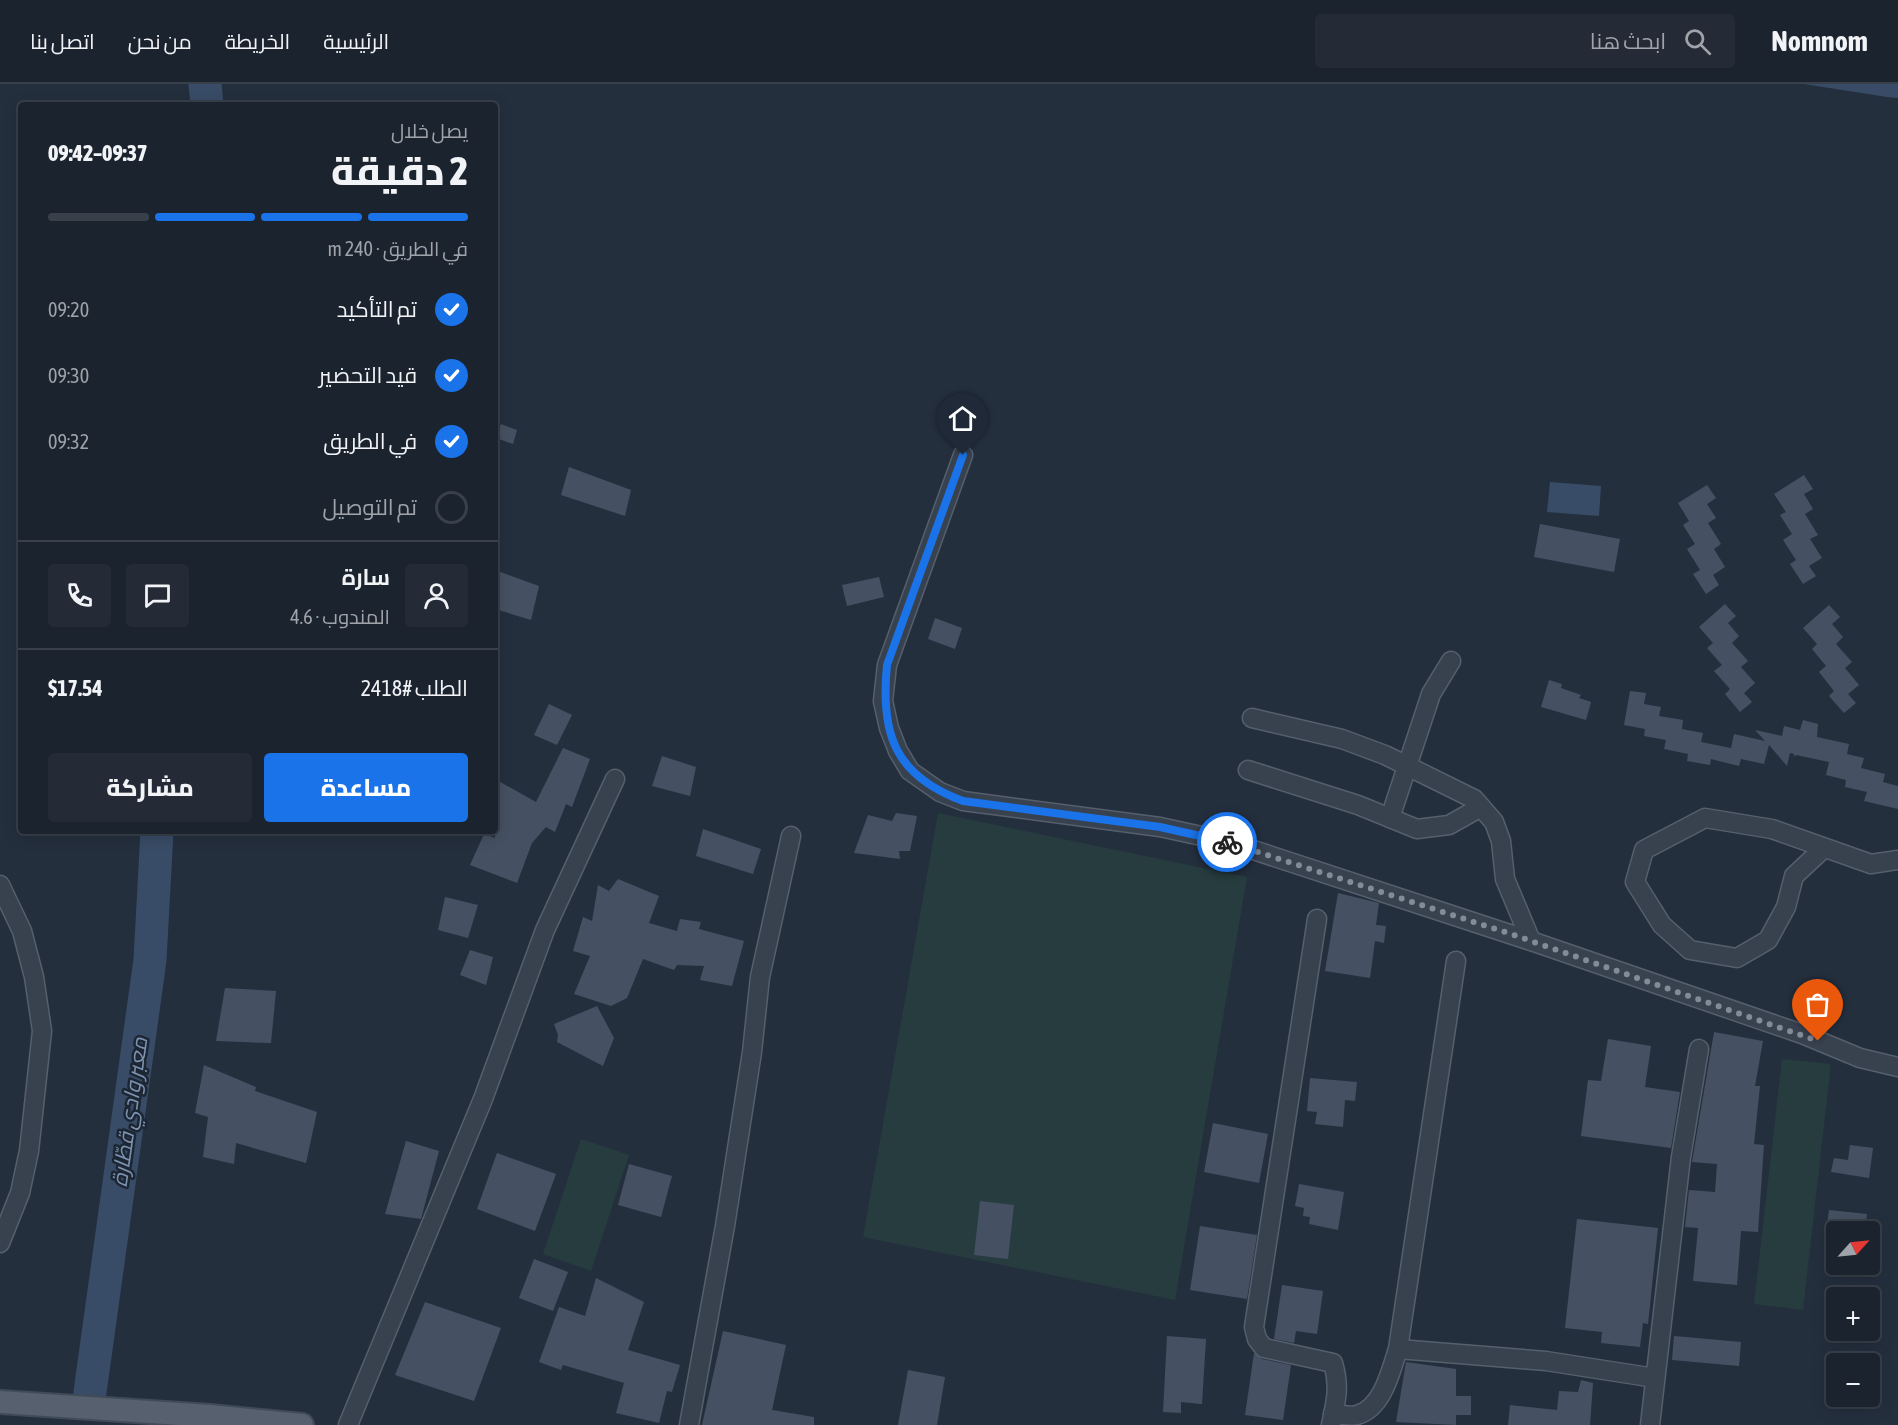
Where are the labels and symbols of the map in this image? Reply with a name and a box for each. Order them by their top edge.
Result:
pin [937,393,988,455]
courier [1197,812,1257,872]
pin [1792,979,1843,1041]
water label: معبر وادي قطّارة [106,1035,157,1189]
north arrow [1826,1221,1880,1275]

